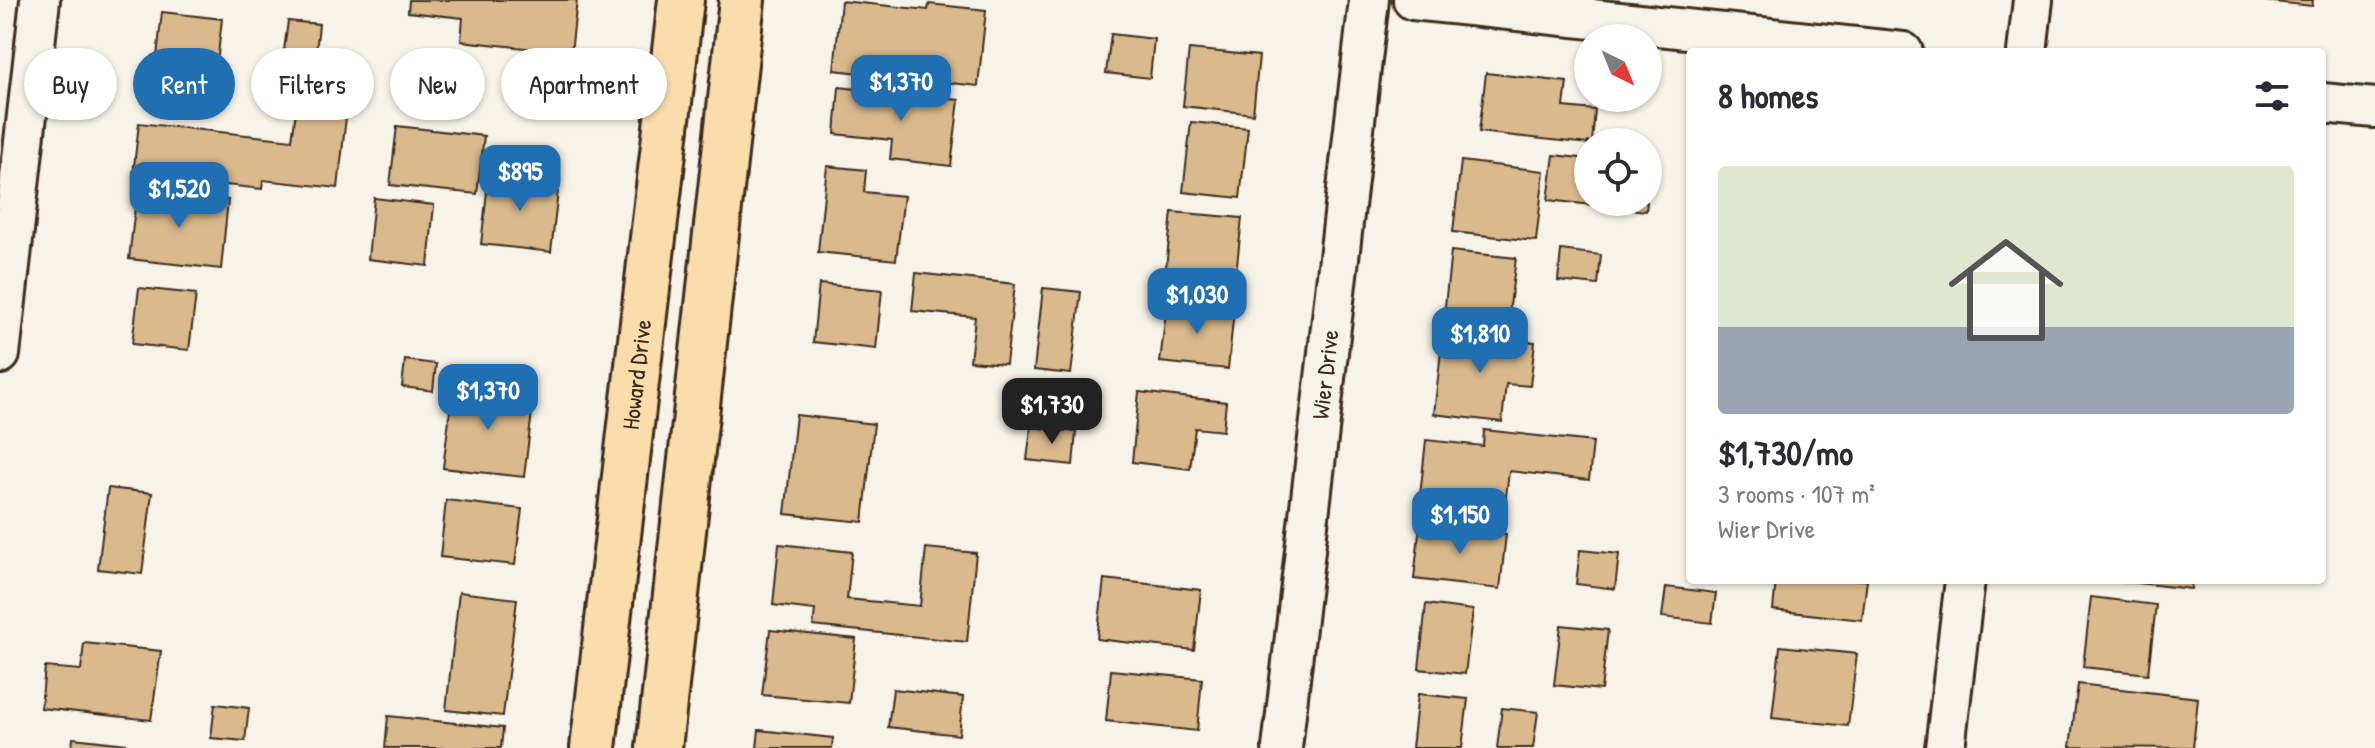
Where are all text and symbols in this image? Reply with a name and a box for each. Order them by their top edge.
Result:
north arrow [1574,24,1662,112]
map controls [1574,24,1662,216]
chip: Buy [24,48,117,120]
chip: Rent [133,48,235,120]
chip: Filters [251,48,374,120]
chip: New [390,48,485,120]
chip: Apartment [501,48,667,120]
pin: $1,370 [836,55,966,123]
text: $1,370 [869,63,933,98]
text: 8 homes [1718,73,1818,119]
icon: filters [2250,74,2294,118]
button: locate [1574,128,1662,216]
pin: $895 [473,145,567,213]
text: $895 [498,153,542,188]
pin: $1,520 [114,162,244,230]
text: $1,520 [148,170,210,205]
icon: home [1934,218,2078,362]
pin: $1,030 [1132,268,1262,336]
text: $1,030 [1166,276,1228,311]
pin: $1,810 [1415,307,1545,375]
text: $1,810 [1450,315,1510,350]
street label: Howard Drive [614,317,658,431]
street label: Wier Drive [1303,328,1346,421]
pin: $1,370 [423,364,553,432]
text: $1,370 [456,372,520,407]
pin: $1,730 [987,378,1117,446]
text: $1,730 [1020,386,1084,421]
text: $1,730/mo [1718,430,1853,476]
text: 3 rooms · 107 m² [1718,476,1875,511]
pin: $1,150 [1395,488,1525,556]
text: $1,150 [1430,496,1490,531]
text: Wier Drive [1718,511,1815,546]

